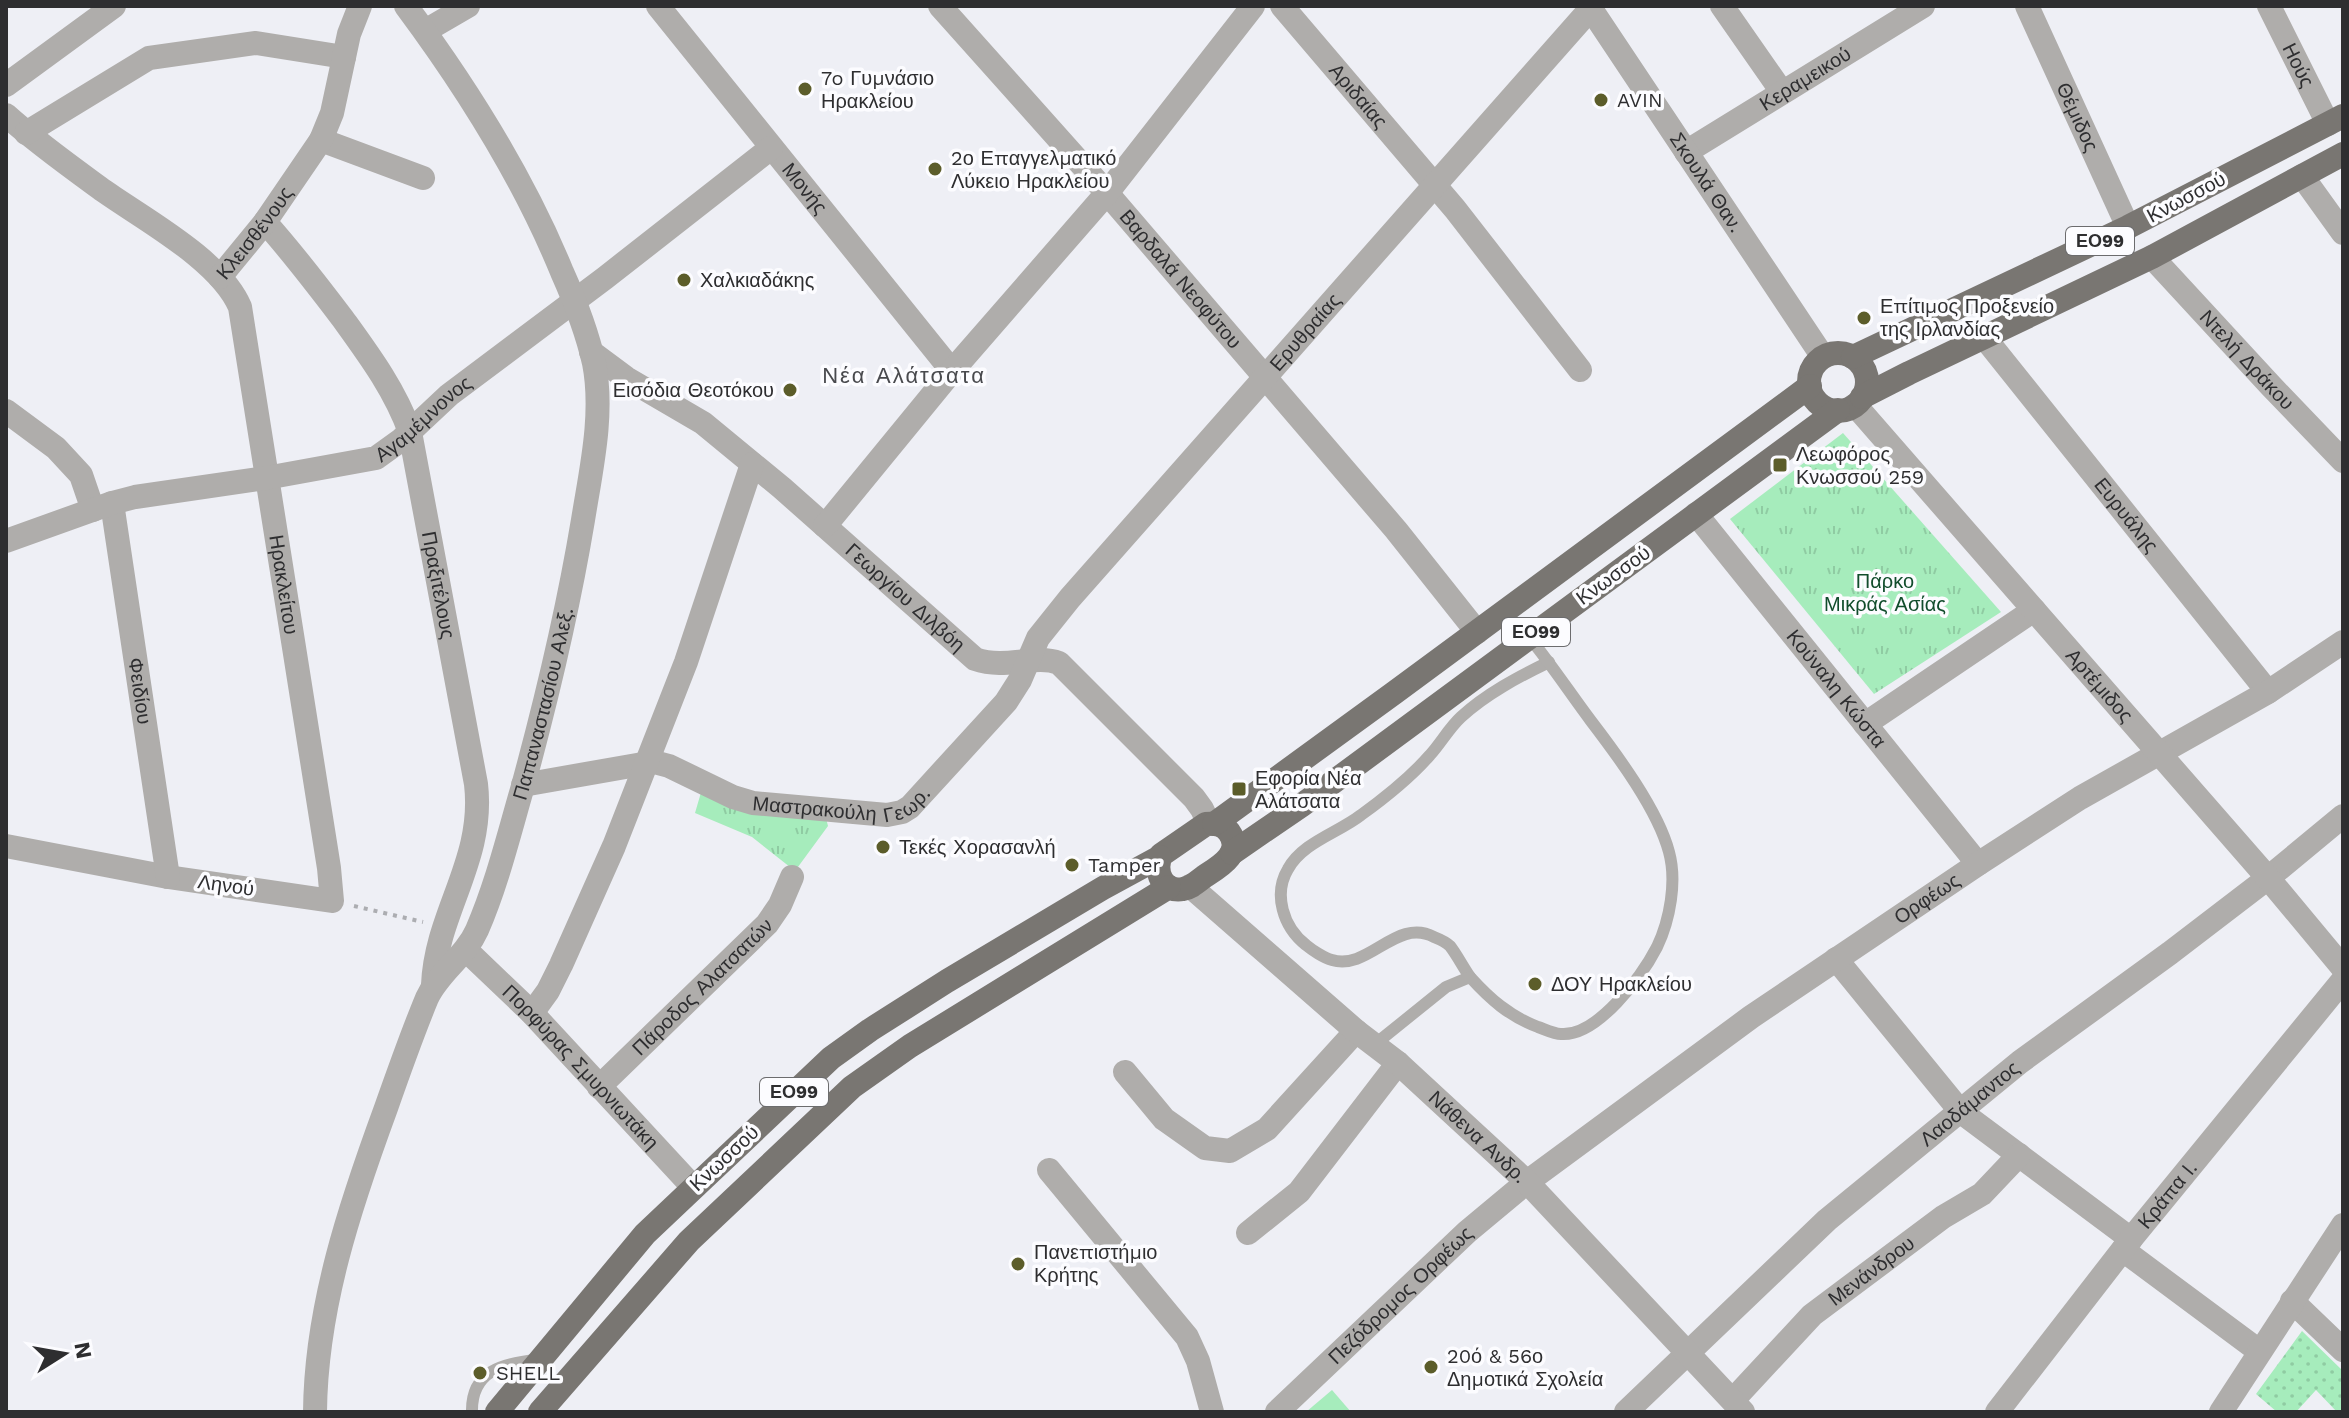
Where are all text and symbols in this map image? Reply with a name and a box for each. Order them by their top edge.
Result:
street label: Ηούς [2277,39,2320,91]
street label: Κεραμεικού [1755,41,1855,116]
street label: Αριδαίας [1324,59,1393,133]
place label: 7o Γυμνάσιο Ηρακλείου [821,66,934,113]
street label: Θέμιδος [2052,79,2104,156]
marker: 7o Γυμνάσιο Ηρακλείου [796,80,814,98]
place label: AVIN [1617,88,1663,112]
marker: AVIN [1592,91,1610,109]
street label: Σκουλά Θαν. [1665,128,1748,237]
place label: 2ο Επαγγελματικό Λύκειο Ηρακλείου [951,146,1116,193]
street label: Μονής [777,158,833,219]
marker: 2ο Επαγγελματικό Λύκειο Ηρακλείου [926,160,944,178]
street label: Κνωσσού [2143,166,2229,228]
street label: Κλεισθένους [211,182,298,284]
street label: Βαρδαλά Νεοφύτου [1115,205,1247,353]
road number: ΕΟ99 [2066,227,2134,255]
place label: Χαλκιαδάκης [700,268,815,292]
marker: Χαλκιαδάκης [675,271,693,289]
street label: Ερυθραίας [1264,288,1346,376]
place label: Επίτιμος Προξενείο της Ιρλανδίας [1880,294,2054,341]
street label: Ντελή Δράκου [2195,305,2299,415]
marker: Επίτιμος Προξενείο της Ιρλανδίας [1855,309,1873,327]
district label: Νέα Αλάτσατα [822,363,986,388]
street label: Αγαμέμνονος [370,370,476,467]
place label: Εισόδια Θεοτόκου [613,378,774,402]
marker: Εισόδια Θεοτόκου [781,381,799,399]
place label: Λεωφόρος Κνωσσού 259 [1796,442,1924,489]
marker: Λεωφόρος Κνωσσού 259 [1771,456,1789,474]
street label: Ευρυάλης [2089,473,2164,558]
street label: Πραξιτέλους [417,529,461,641]
street label: Ηρακλείτου [264,533,304,636]
street label: Γεωργίου Διλβόη [841,538,970,657]
street label: Κνωσσού [1571,540,1655,610]
park label: Πάρκο Μικράς Ασίας [1824,569,1946,616]
street label: Παπαναστασίου Αλεξ. [508,605,578,803]
road number: ΕΟ99 [1502,618,1570,646]
street label: Κούναλη Κώστα [1782,624,1891,752]
street label: Αρτέμιδος [2061,643,2139,727]
street label: Φειδίου [123,656,157,726]
place label: Εφορία Νέα Αλάτσατα [1255,766,1362,813]
marker: Εφορία Νέα Αλάτσατα [1230,780,1248,798]
street label: Μαστρακούλη Γεωρ. [752,781,935,827]
place label: Τεκές Χορασανλή [899,835,1056,859]
marker: Τεκές Χορασανλή [874,838,892,856]
place label: Tamper [1088,853,1161,877]
marker: Tamper [1063,856,1081,874]
street label: Ορφέως [1889,868,1964,929]
street label: Ληνού [196,869,256,901]
street label: Πάροδος Αλατσατών [627,913,778,1060]
place label: ΔΟΥ Ηρακλείου [1551,972,1692,996]
marker: ΔΟΥ Ηρακλείου [1526,975,1544,993]
street label: Πορφύρας Σμυρνιωτάκη [498,979,664,1154]
street label: Λαοδάμαντος [1915,1056,2024,1151]
road number: ΕΟ99 [760,1078,828,1106]
street label: Νάθενα Ανδρ. [1424,1085,1532,1188]
street label: Κνωσσού [684,1120,764,1196]
street label: Κράπα Ι. [2132,1156,2202,1233]
street label: Πεζόδρομος Ορφέως [1323,1221,1478,1369]
street label: Μενάνδρου [1823,1231,1919,1311]
place label: Πανεπιστήμιο Κρήτης [1034,1240,1157,1287]
marker: Πανεπιστήμιο Κρήτης [1009,1255,1027,1273]
north arrow [24,1314,104,1394]
text: N [69,1340,97,1361]
place label: 20ό & 56ο Δημοτικά Σχολεία [1447,1344,1603,1391]
marker: 20ό & 56ο Δημοτικά Σχολεία [1422,1358,1440,1376]
place label: SHELL [496,1361,560,1385]
marker: SHELL [471,1364,489,1382]

